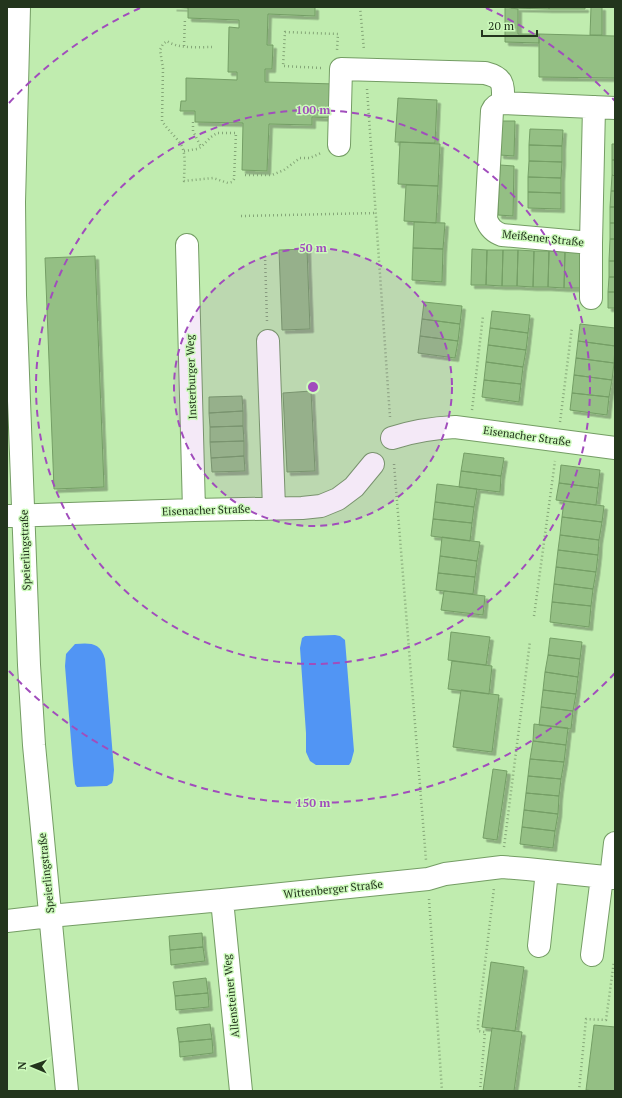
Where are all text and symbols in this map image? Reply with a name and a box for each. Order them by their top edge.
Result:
scale bar [482,12,537,38]
text: 20 m [488,18,515,33]
text: 100 m [296,102,330,117]
street label: Meißener Straße [501,227,585,249]
text: 50 m [299,240,327,255]
street label: Insterburger Weg [183,334,199,420]
centre of rings [306,380,320,394]
street label: Eisenacher Straße [482,423,572,449]
street label: Eisenacher Straße [162,501,251,519]
street label: Speierlingstraße [17,509,33,591]
text: 150 m [296,795,330,810]
street label: Speierlingstraße [35,832,57,914]
street label: Wittenberger Straße [283,877,384,901]
street label: Allensteiner Weg [220,953,242,1038]
north arrow [12,1046,52,1086]
text: N [15,1061,29,1070]

